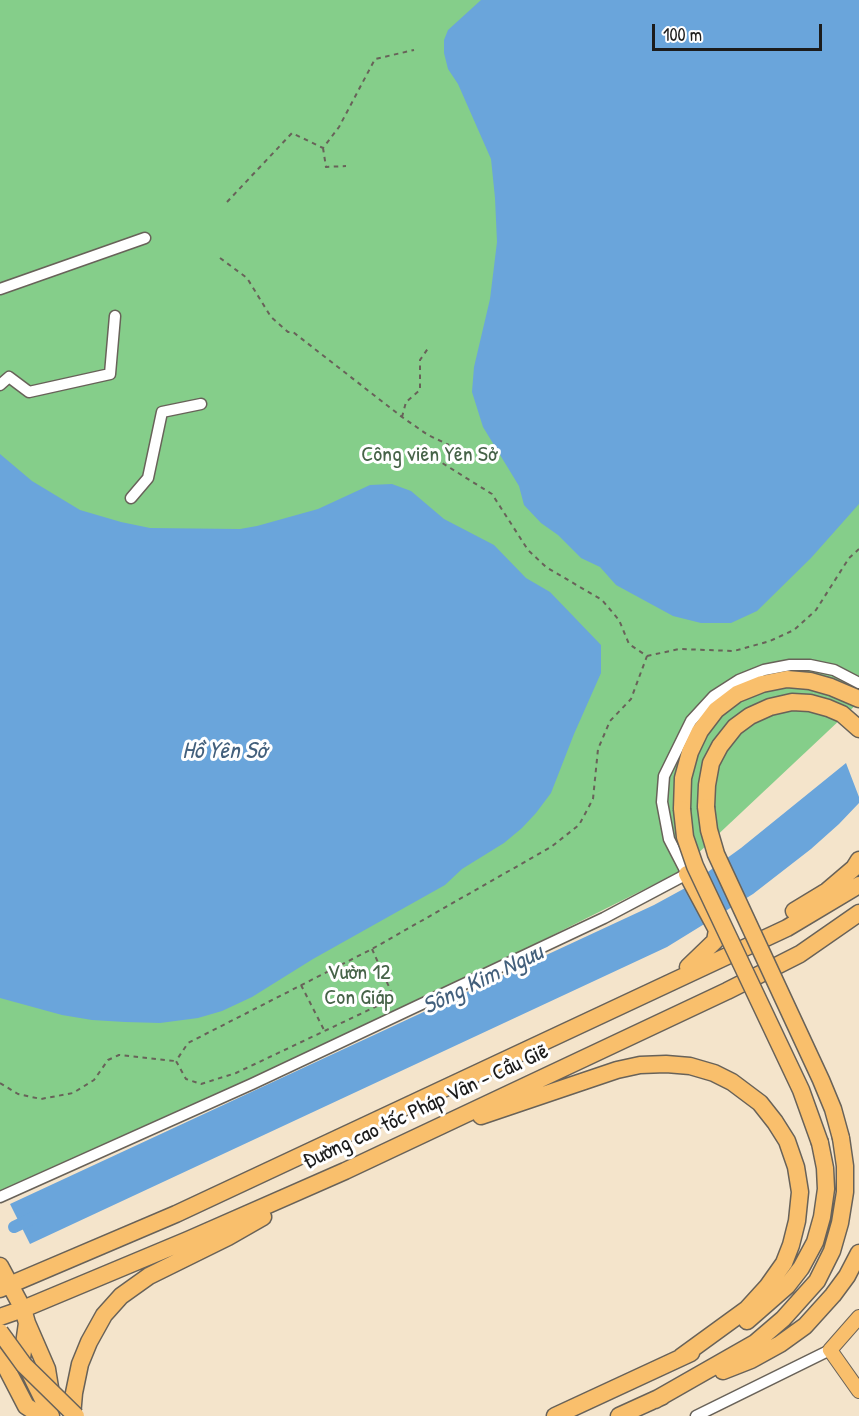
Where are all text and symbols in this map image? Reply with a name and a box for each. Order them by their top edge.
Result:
scale bar [655,12,824,50]
text: 100 m [663,22,702,47]
park label: Công viên Yên Sở [361,442,497,468]
water label: Hồ Yên Sở [182,738,266,766]
water label: Sông Kim Ngưu [418,939,548,1021]
park label: Vườn 12 Con Giáp [324,960,394,1011]
street label: Đường cao tốc Pháp Vân - Cầu Giẽ [299,1039,553,1175]

